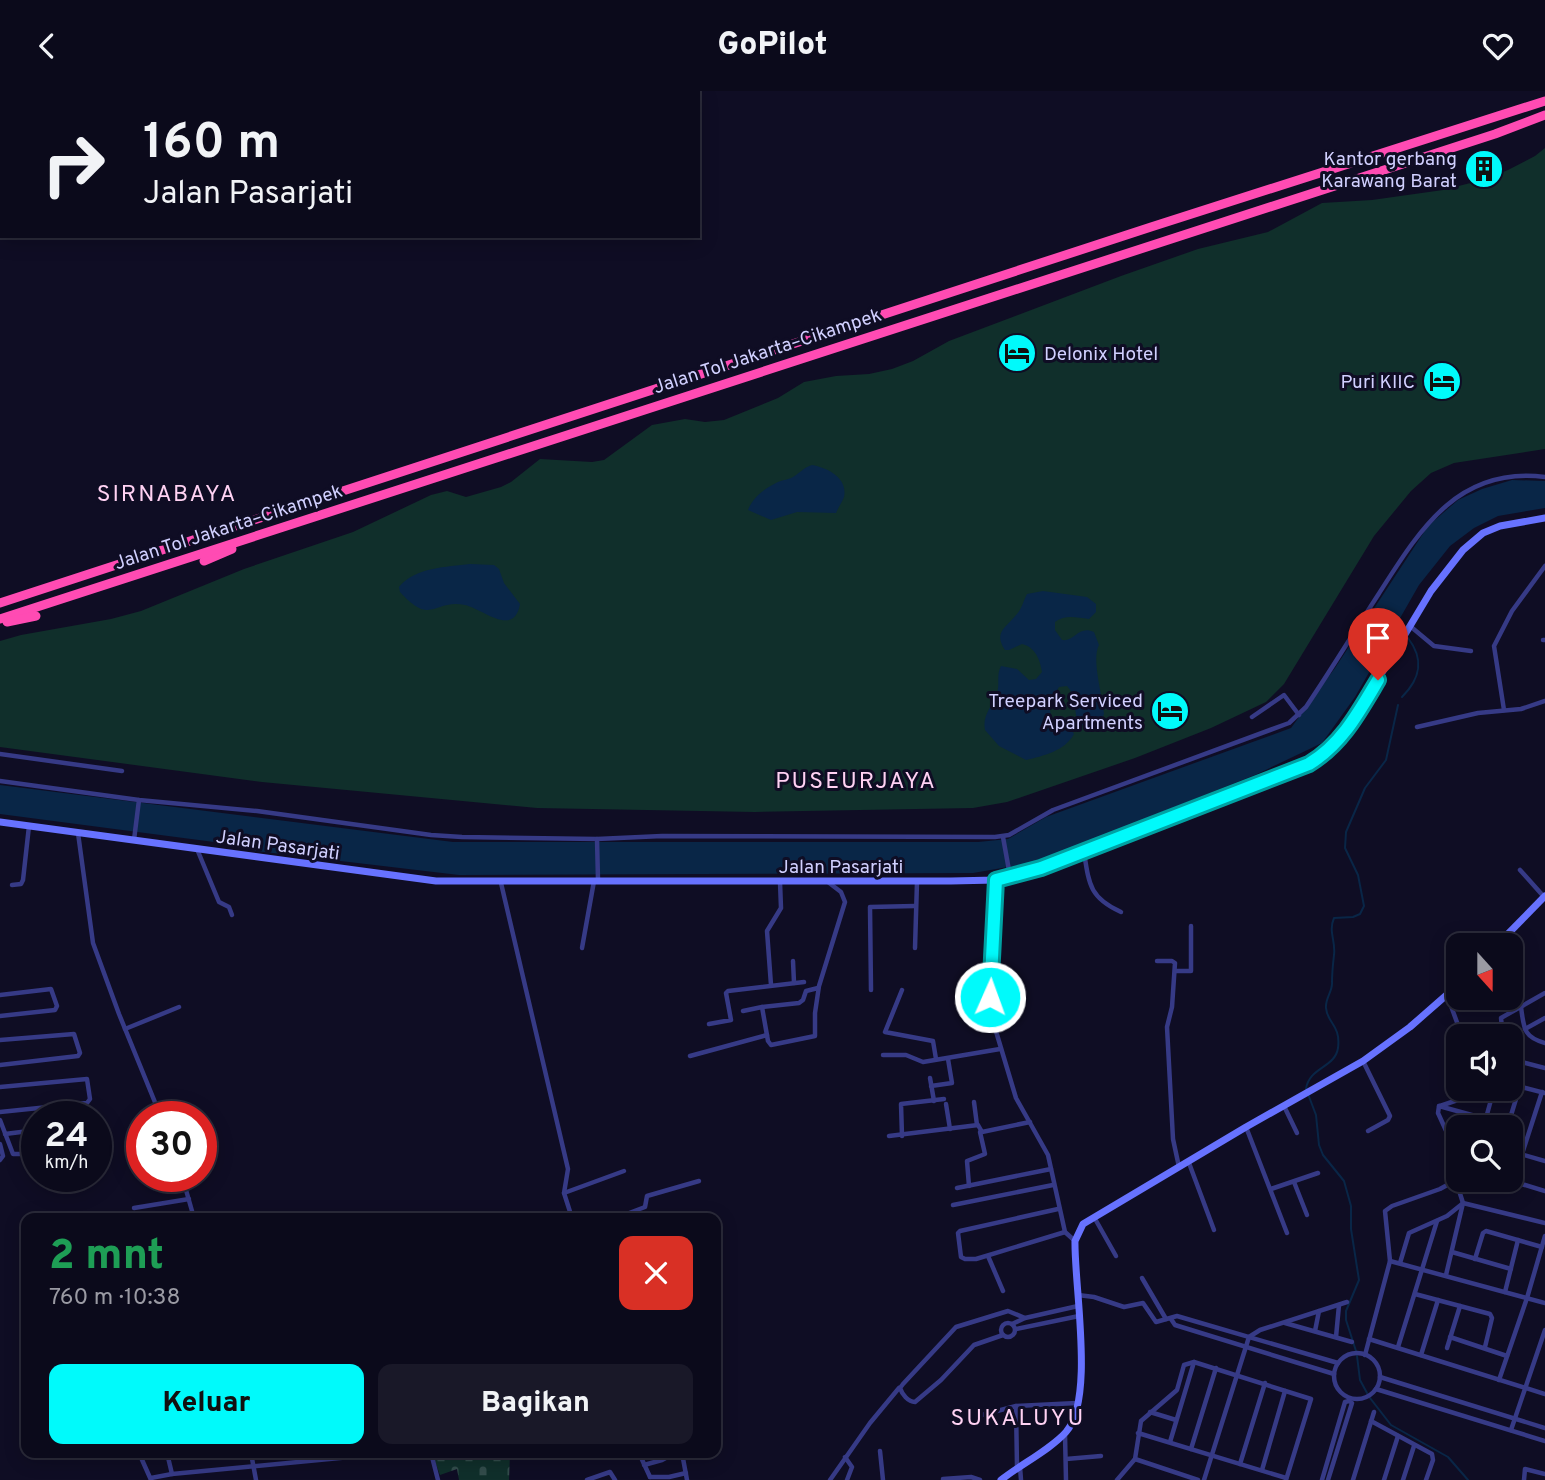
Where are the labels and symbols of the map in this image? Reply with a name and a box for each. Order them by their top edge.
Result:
place label: Kantor gerbang Karawang Barat [1321,148,1457,194]
building icon: Kantor gerbang Karawang Barat [1463,148,1505,190]
street label: Jalan Tol Jakarta–Cikampek [650,304,885,400]
hotel icon: Delonix Hotel [996,332,1038,374]
place label: Delonix Hotel [1044,343,1158,367]
hotel icon: Puri KIIC [1421,360,1463,402]
place label: Puri KIIC [1340,371,1415,395]
street label: Jalan Tol Jakarta–Cikampek [111,480,346,576]
district label: SIRNABAYA [97,481,237,510]
pin [1348,608,1408,680]
place label: Treepark Serviced Apartments [988,690,1143,736]
hotel icon: Treepark Serviced Apartments [1149,690,1191,732]
district label: PUSEURJAYA [775,768,937,797]
street label: Jalan Pasarjati [214,825,341,867]
street label: Jalan Pasarjati [779,856,903,880]
north arrow [1446,933,1522,1010]
position arrow [953,960,1027,1034]
speed limit sign: 30 [126,1101,217,1192]
district label: SUKALUYU [951,1405,1085,1434]

